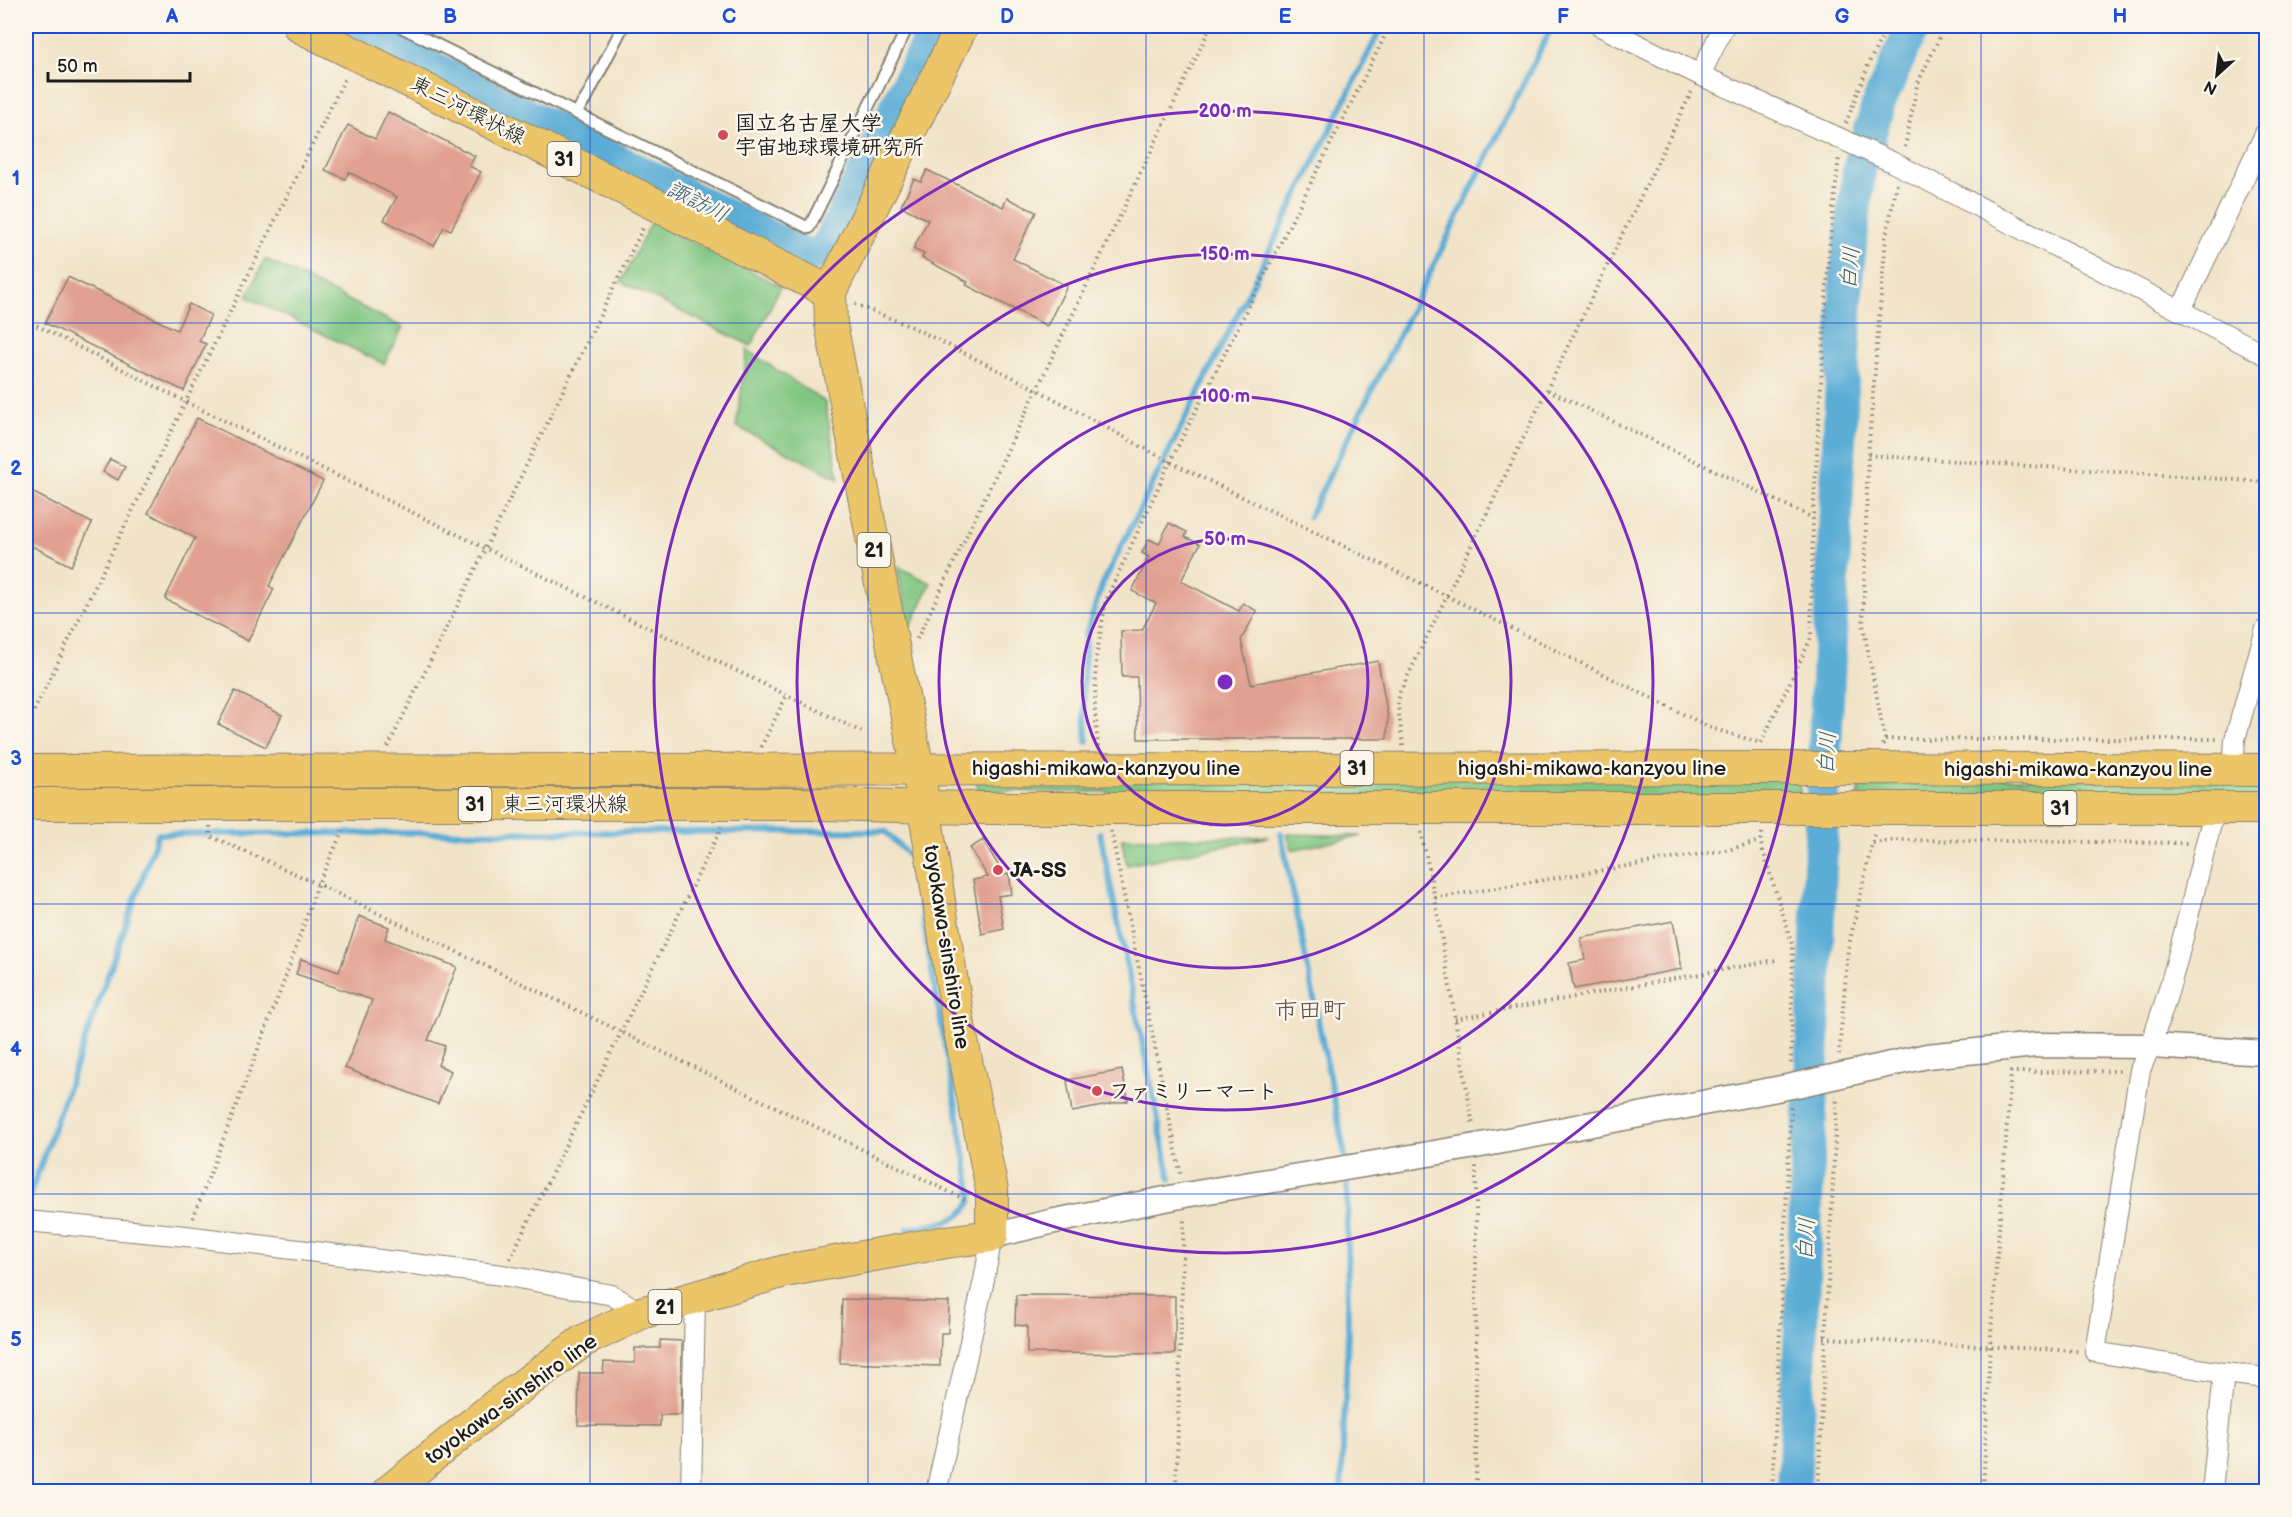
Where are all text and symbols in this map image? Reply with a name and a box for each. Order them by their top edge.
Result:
text: A [165,5,179,29]
text: B [443,5,457,29]
text: C [722,5,736,29]
text: D [1000,5,1014,29]
text: E [1279,5,1292,29]
text: F [1557,5,1569,29]
text: G [1835,5,1850,29]
text: H [2113,5,2127,29]
scale bar [48,45,190,83]
north arrow [2187,45,2247,105]
text: 50 m [57,56,98,77]
street label: 東三河環状線 [406,71,530,150]
text: N [2201,76,2221,98]
text: 200 m [1198,101,1252,122]
place label: 国立名古屋大学 宇宙地球環境研究所 [735,111,924,160]
marker: 国立名古屋大学 宇宙地球環境研究所 [716,128,730,142]
road number: 31 [548,142,580,176]
text: 1 [12,167,20,191]
water label: 諏訪川 [662,175,733,229]
text: 150 m [1200,244,1250,265]
water label: 白川 [1835,245,1866,291]
text: 100 m [1200,386,1250,407]
text: 2 [10,457,22,481]
text: 50 m [1204,529,1246,550]
road number: 21 [858,533,890,567]
centre of rings [1215,672,1235,692]
water label: 白川 [1813,730,1842,776]
text: 3 [10,747,22,771]
road number: 31 [1340,751,1374,785]
street label: higashi-mikawa-kanzyou line [972,756,1240,781]
street label: higashi-mikawa-kanzyou line [1458,756,1726,781]
street label: higashi-mikawa-kanzyou line [1944,757,2212,782]
road number: 31 [458,787,492,821]
road number: 31 [2044,791,2076,825]
street label: 東三河環状線 [502,792,628,817]
street label: toyokawa-sinshiro line [918,843,975,1051]
place label: JA-SS [1010,858,1067,883]
marker: JA-SS [991,863,1005,877]
district label: 市田町 [1274,996,1346,1025]
text: 4 [10,1038,22,1062]
place label: ファミリーマート [1109,1079,1278,1104]
marker: ファミリーマート [1090,1084,1104,1098]
water label: 白川 [1792,1216,1821,1262]
road number: 21 [648,1290,682,1324]
text: 5 [10,1328,22,1352]
street label: toyokawa-sinshiro line [420,1329,602,1470]

